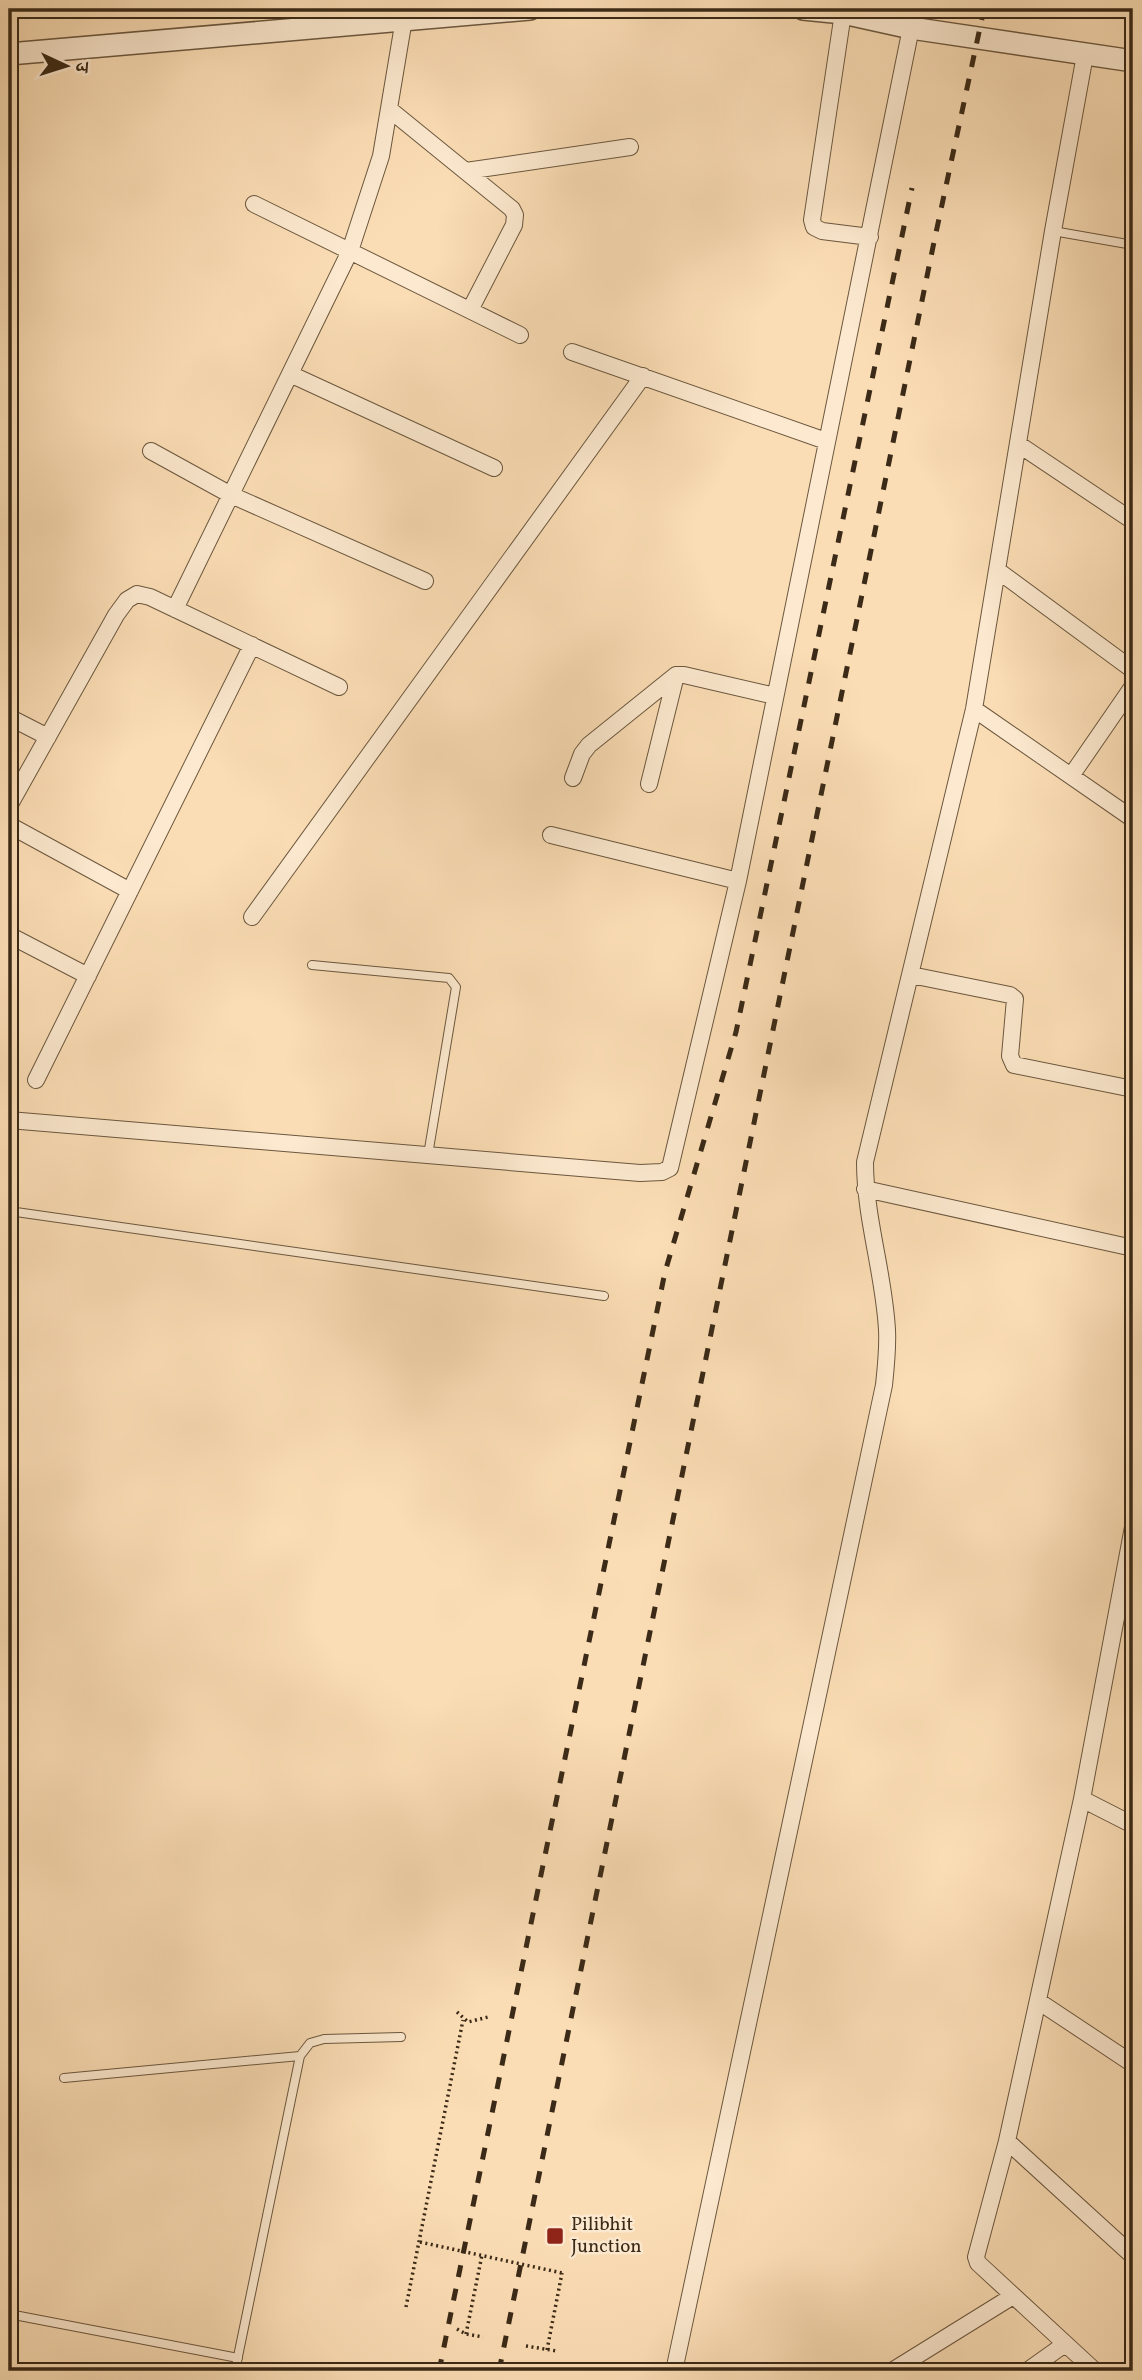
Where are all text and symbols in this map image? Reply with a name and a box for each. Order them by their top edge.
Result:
north arrow [32,32,102,102]
text: उ [68,59,94,74]
place label: Pilibhit Junction [571,2212,642,2260]
marker: Pilibhit Junction [545,2226,565,2246]

